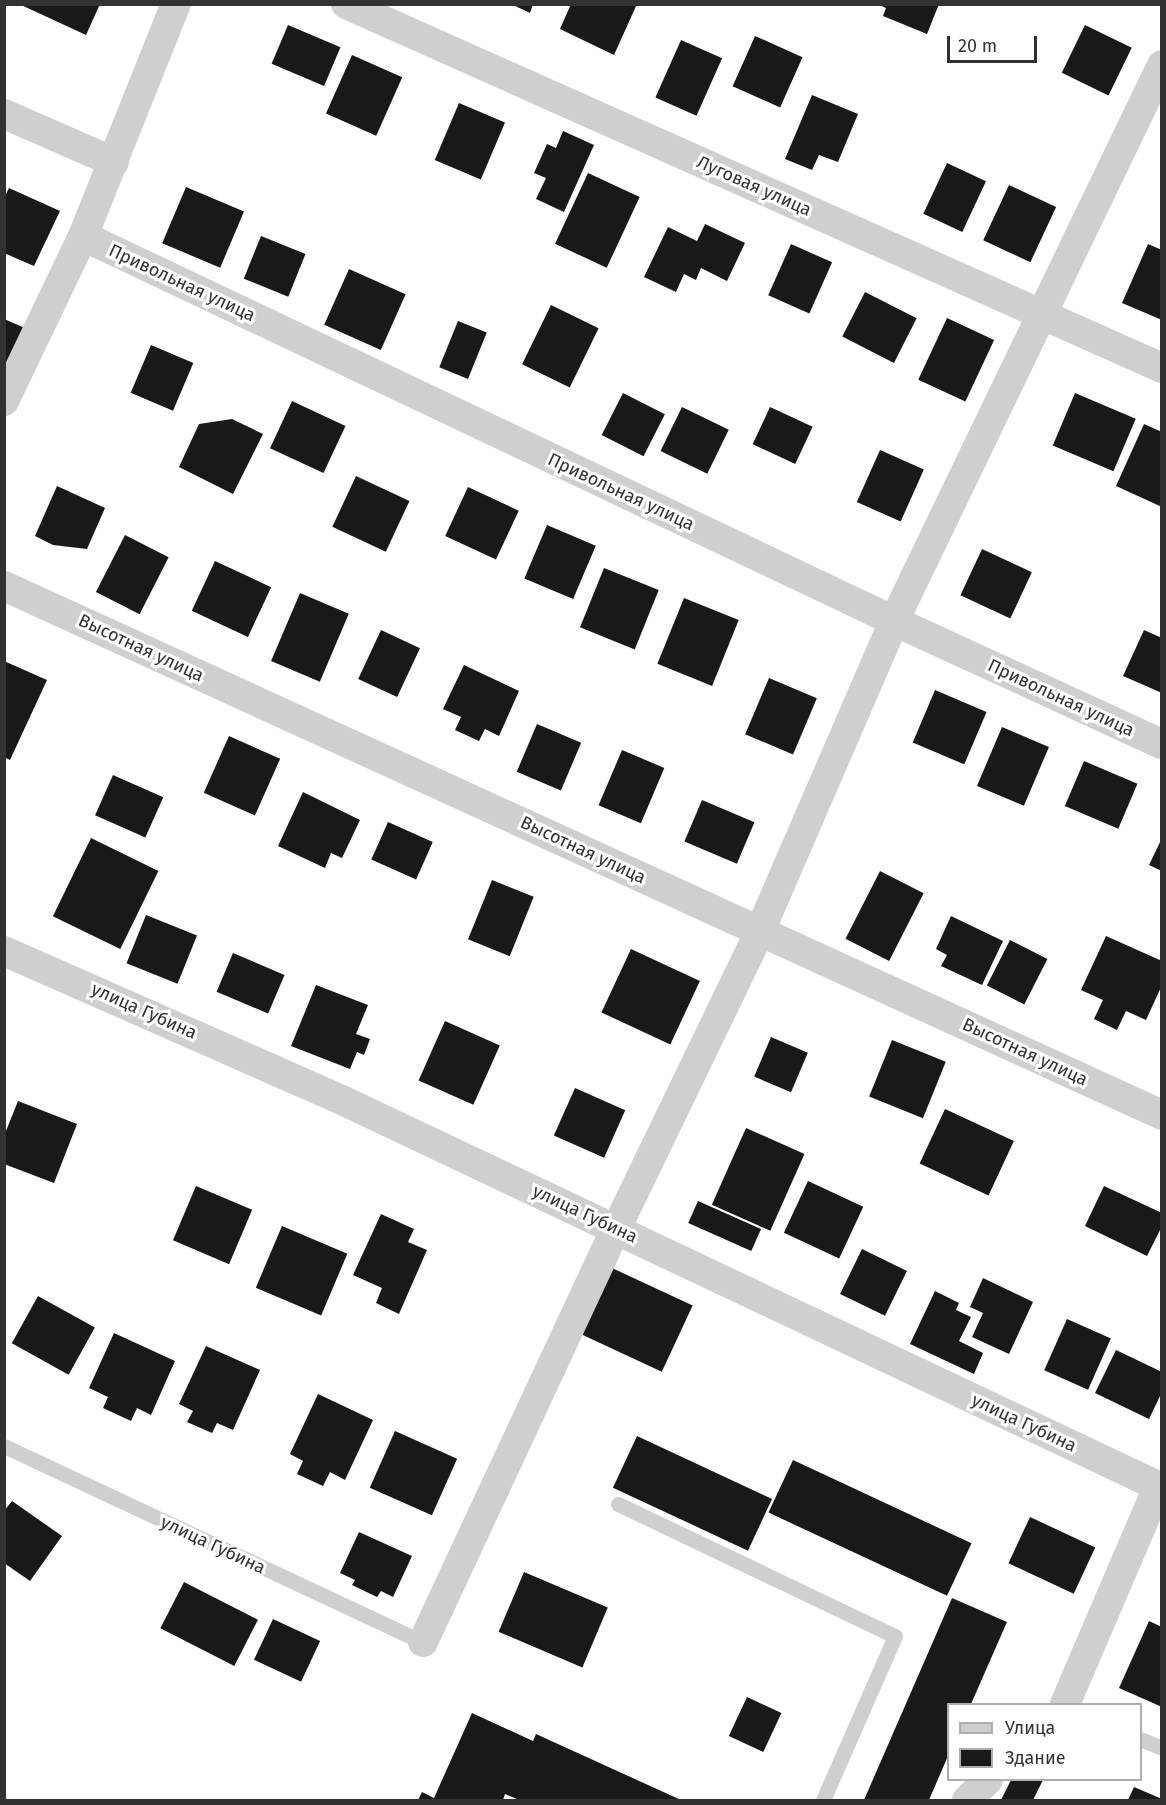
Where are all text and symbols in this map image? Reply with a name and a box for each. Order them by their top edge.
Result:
scale bar [950,24,1040,62]
text: 20 m [958,35,997,57]
street label: Луговая улица [693,151,815,221]
street label: Привольная улица [105,240,259,326]
street label: Привольная улица [544,449,698,535]
street label: Высотная улица [75,609,207,687]
street label: Привольная улица [984,655,1138,741]
street label: Высотная улица [517,811,649,889]
street label: улица Губина [88,978,200,1044]
street label: Высотная улица [959,1013,1091,1091]
street label: улица Губина [529,1180,641,1248]
street label: улица Губина [968,1389,1080,1457]
street label: улица Губина [157,1511,269,1579]
legend [947,1703,1142,1781]
text: Улица [1005,1717,1055,1739]
text: Здание [1005,1747,1066,1769]

